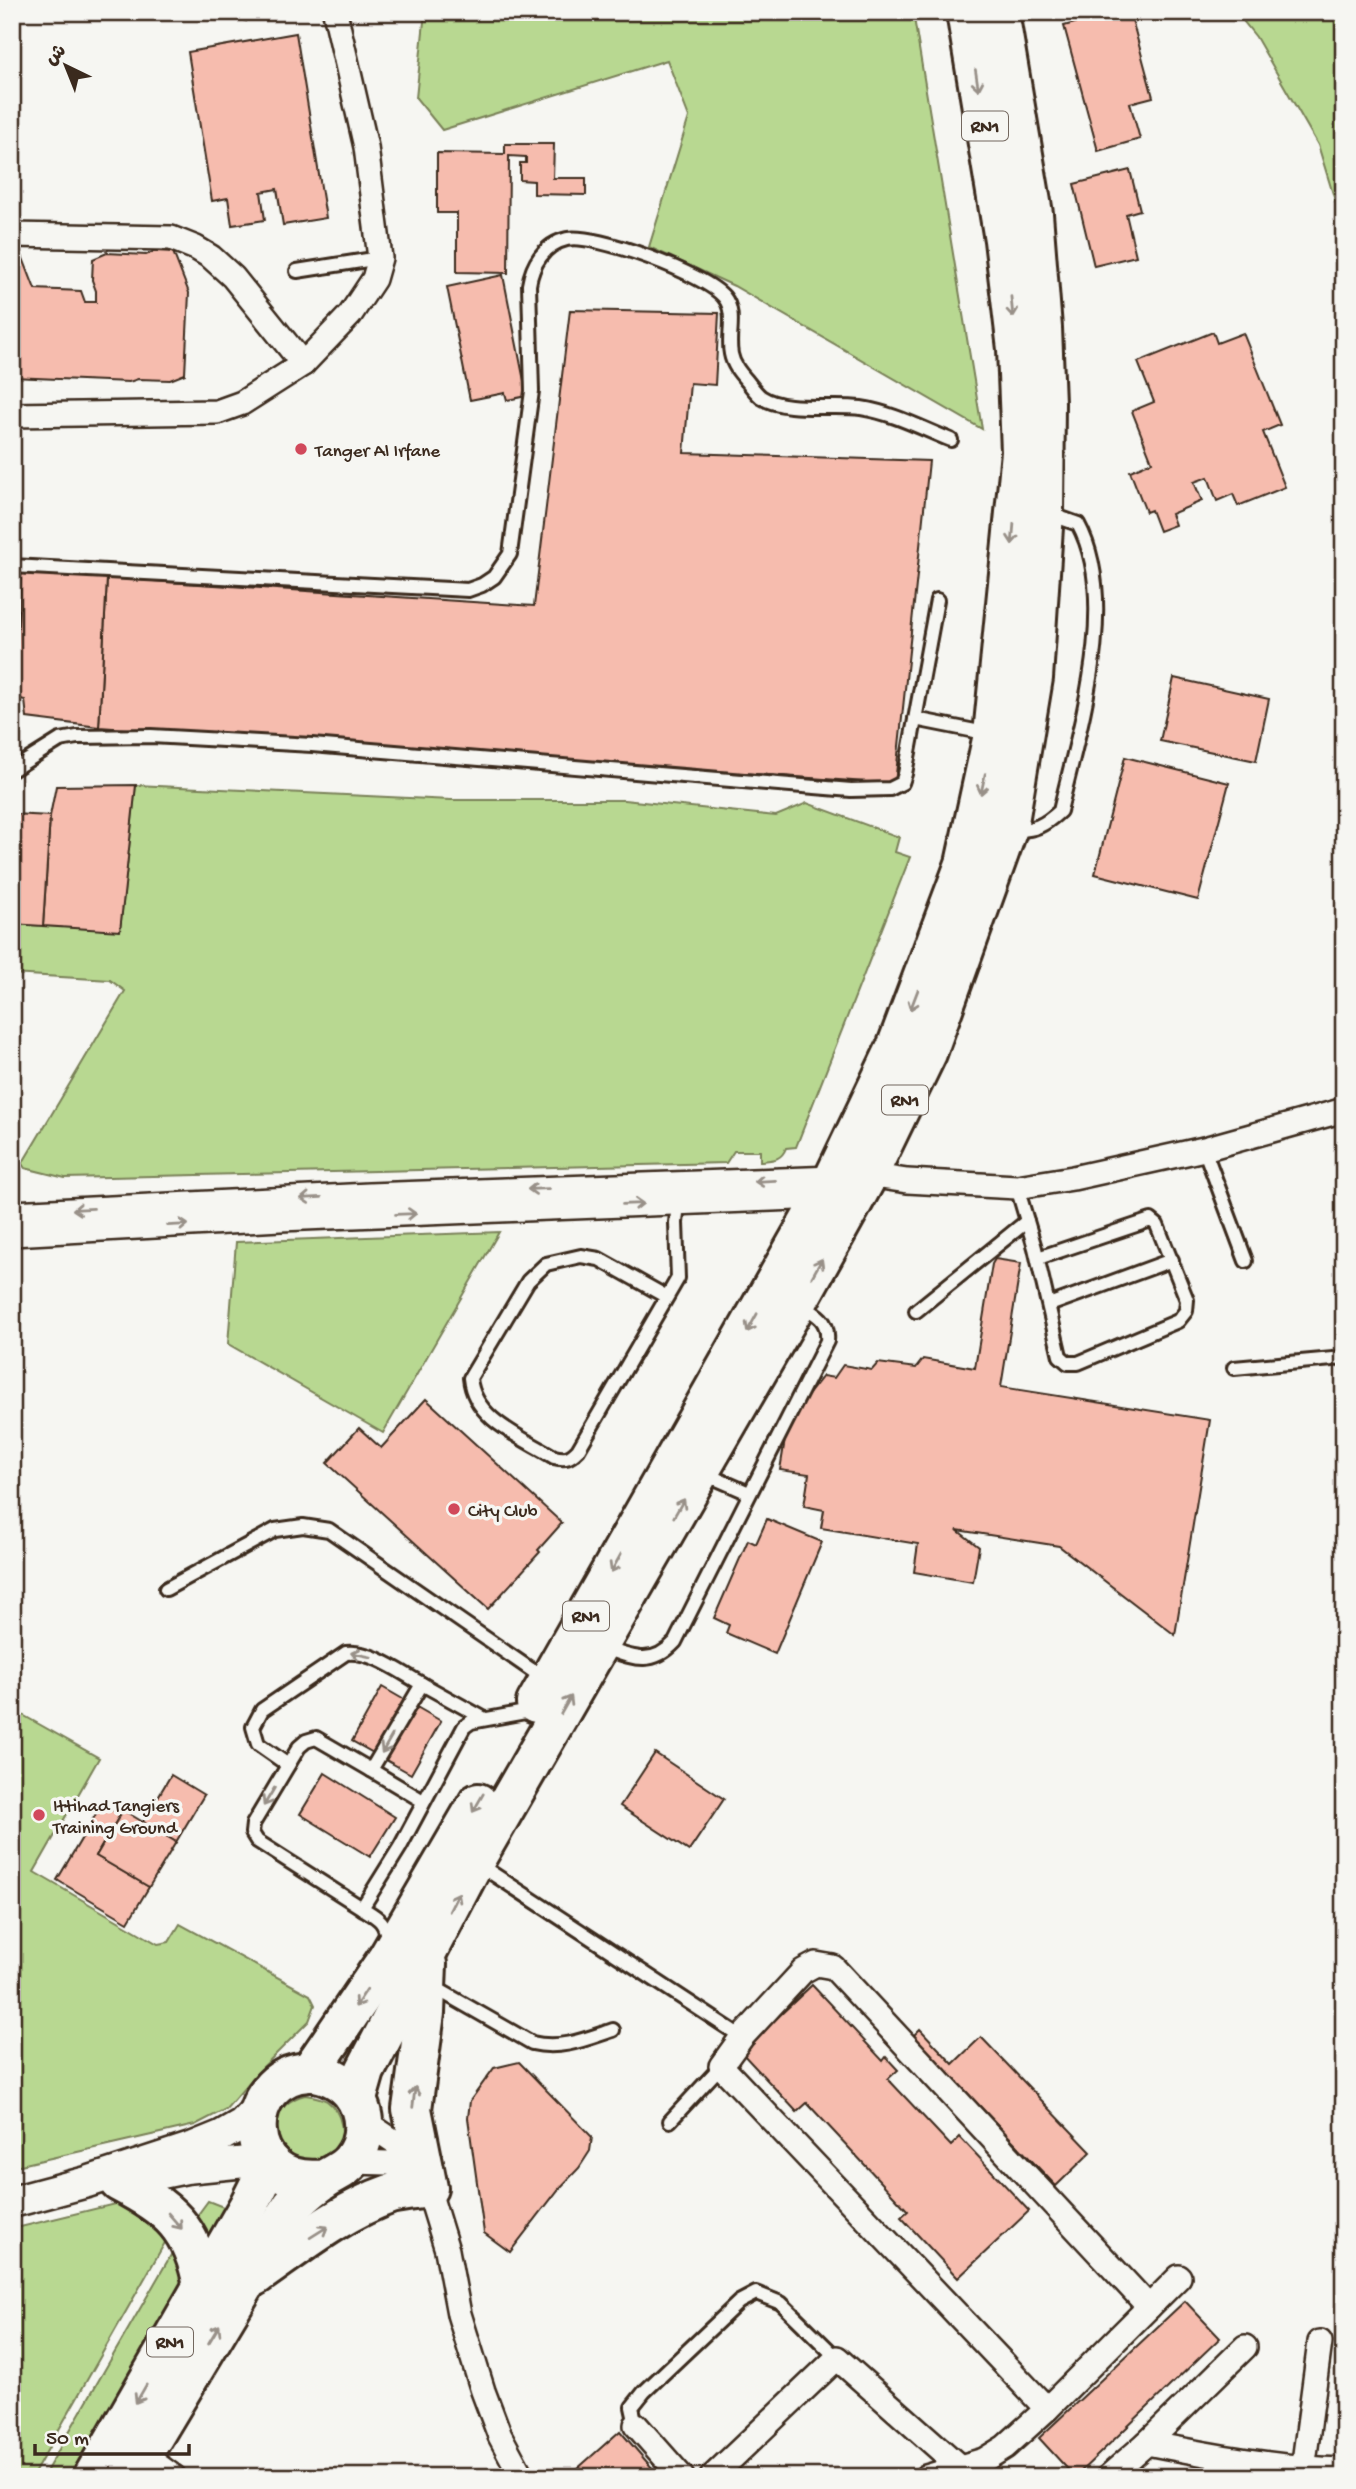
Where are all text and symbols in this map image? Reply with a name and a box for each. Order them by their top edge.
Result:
north arrow [32,32,102,102]
text: ش [41,41,72,72]
one-way arrow [971,68,984,90]
road number: RN1 [962,112,1008,140]
one-way arrow [1005,296,1018,318]
marker: Tanger Al Irfane [293,441,309,457]
place label: Tanger Al Irfane [314,441,440,464]
one-way arrow [1006,522,1019,545]
one-way arrow [975,772,989,795]
one-way arrow [906,989,919,1011]
road number: RN1 [882,1086,928,1114]
one-way arrow [754,1174,777,1187]
one-way arrow [527,1183,550,1196]
one-way arrow [299,1191,322,1204]
one-way arrow [621,1198,644,1211]
one-way arrow [72,1202,95,1215]
one-way arrow [394,1208,417,1221]
one-way arrow [166,1218,189,1231]
one-way arrow [810,1258,824,1278]
one-way arrow [745,1312,759,1332]
one-way arrow [672,1498,686,1518]
marker: City Club [446,1501,462,1517]
place label: City Club [468,1501,537,1524]
one-way arrow [609,1553,623,1573]
road number: RN1 [563,1602,609,1630]
one-way arrow [350,1648,372,1661]
one-way arrow [559,1695,573,1715]
one-way arrow [380,1733,394,1753]
one-way arrow [262,1787,276,1807]
one-way arrow [471,1793,485,1813]
place label: Ittihad Tangiers Training Ground [52,1796,180,1841]
marker: Ittihad Tangiers Training Ground [31,1807,47,1823]
one-way arrow [447,1893,461,1913]
one-way arrow [354,1988,368,2007]
one-way arrow [407,2086,420,2109]
one-way arrow [167,2211,183,2229]
one-way arrow [309,2225,328,2240]
one-way arrow [207,2324,221,2344]
road number: RN1 [147,2328,193,2356]
one-way arrow [134,2383,148,2403]
scale bar [35,2412,189,2456]
text: 50 m [46,2428,89,2453]

